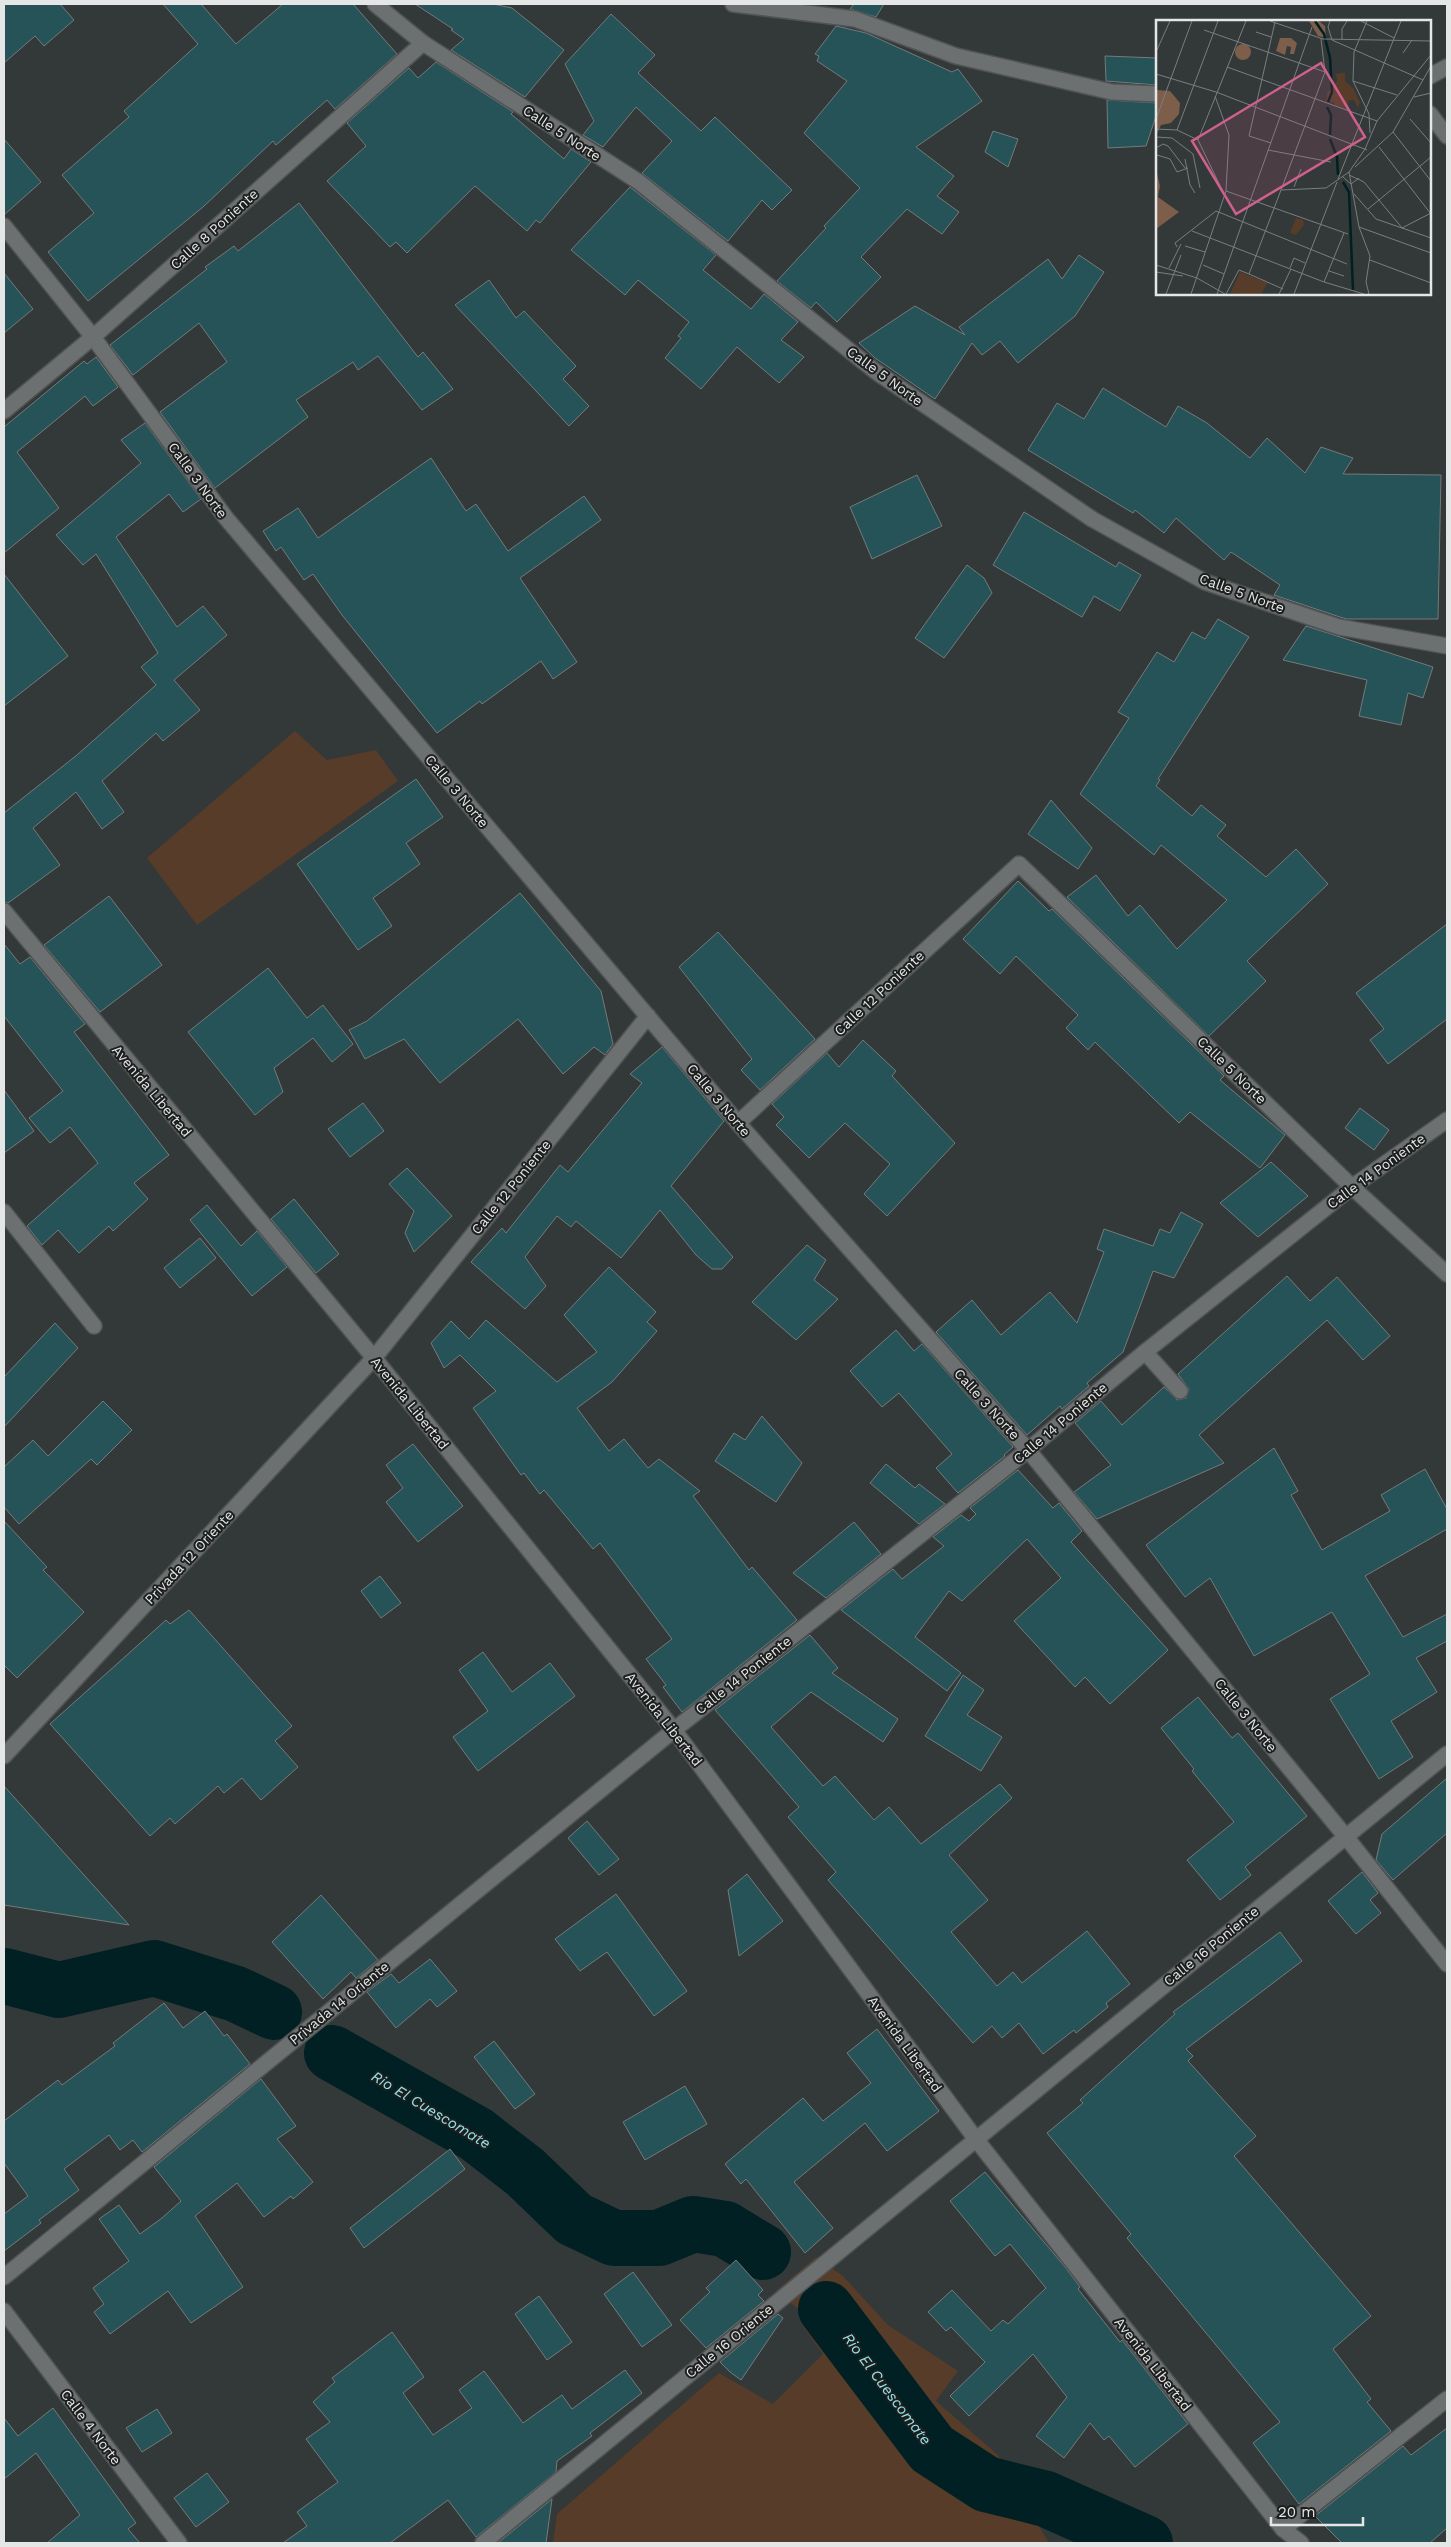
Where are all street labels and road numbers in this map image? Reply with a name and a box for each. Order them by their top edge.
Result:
street label: Calle 5 Norte [520,102,604,164]
street label: Calle 8 Poniente [167,186,261,272]
street label: Calle 5 Norte [844,343,926,409]
street label: Calle 3 Norte [165,439,231,521]
street label: Calle 5 Norte [1197,570,1287,616]
street label: Calle 3 Norte [422,752,492,830]
street label: Calle 12 Poniente [831,947,927,1039]
street label: Calle 5 Norte [1194,1033,1270,1107]
street label: Avenida Libertad [109,1042,195,1140]
street label: Calle 3 Norte [684,1061,754,1139]
street label: Calle 14 Poniente [1324,1130,1428,1212]
street label: Calle 12 Poniente [468,1137,554,1237]
street label: Avenida Libertad [368,1353,452,1453]
street label: Calle 3 Norte [951,1365,1023,1443]
street label: Calle 14 Poniente [1010,1379,1110,1467]
street label: Privada 12 Oriente [141,1507,237,1607]
street label: Calle 14 Poniente [692,1633,794,1717]
street label: Avenida Libertad [622,1669,706,1769]
street label: Calle 3 Norte [1212,1675,1280,1755]
street label: Calle 16 Poniente [1160,1903,1262,1989]
street label: Privada 14 Oriente [286,1958,392,2048]
street label: Avenida Libertad [865,1993,945,2095]
street label: Calle 16 Oriente [682,2301,776,2381]
street label: Avenida Libertad [1111,2314,1195,2414]
street label: Calle 4 Norte [58,2386,124,2468]

